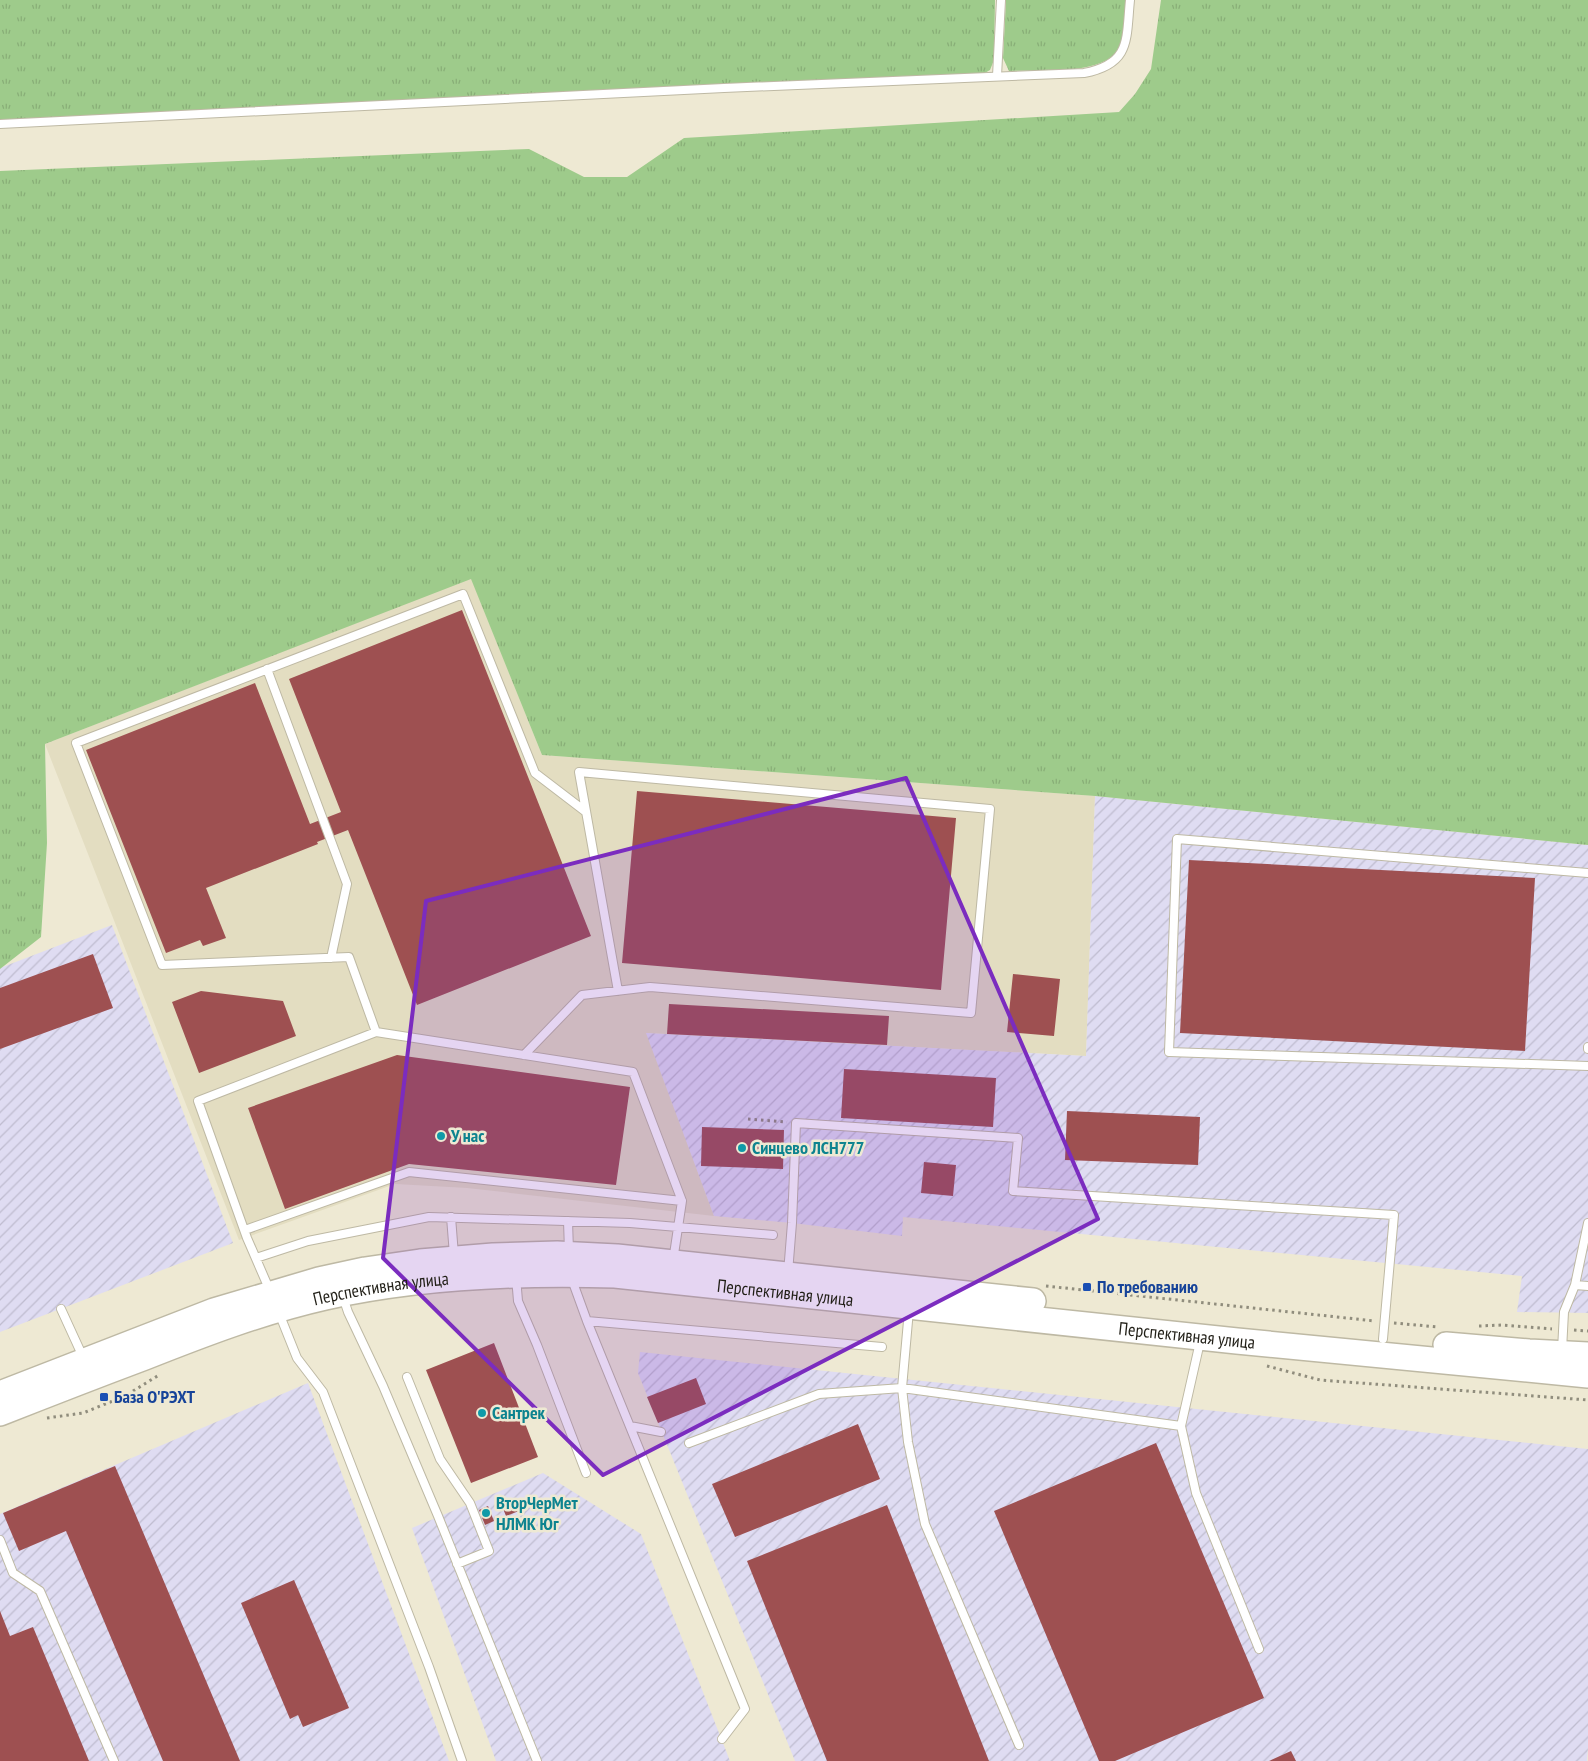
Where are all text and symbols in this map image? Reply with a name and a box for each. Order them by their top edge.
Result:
place label: У нас [450,1124,485,1147]
marker: У нас [435,1130,447,1142]
place label: Синцево ЛСН777 [752,1136,864,1159]
marker: Синцево ЛСН777 [736,1142,748,1154]
street label: Перспективная улица [311,1267,450,1310]
street label: Перспективная улица [716,1274,854,1311]
place label: По требованию [1097,1275,1198,1298]
marker: По требованию [1081,1281,1093,1293]
street label: Перспективная улица [1118,1317,1256,1354]
place label: База О'РЭХТ [114,1385,195,1408]
marker: База О'РЭХТ [98,1391,110,1403]
place label: Сантрек [492,1401,546,1424]
marker: Сантрек [476,1407,488,1419]
place label: ВторЧерМет НЛМК Юг [496,1491,578,1535]
marker: ВторЧерМет НЛМК Юг [480,1507,492,1519]

